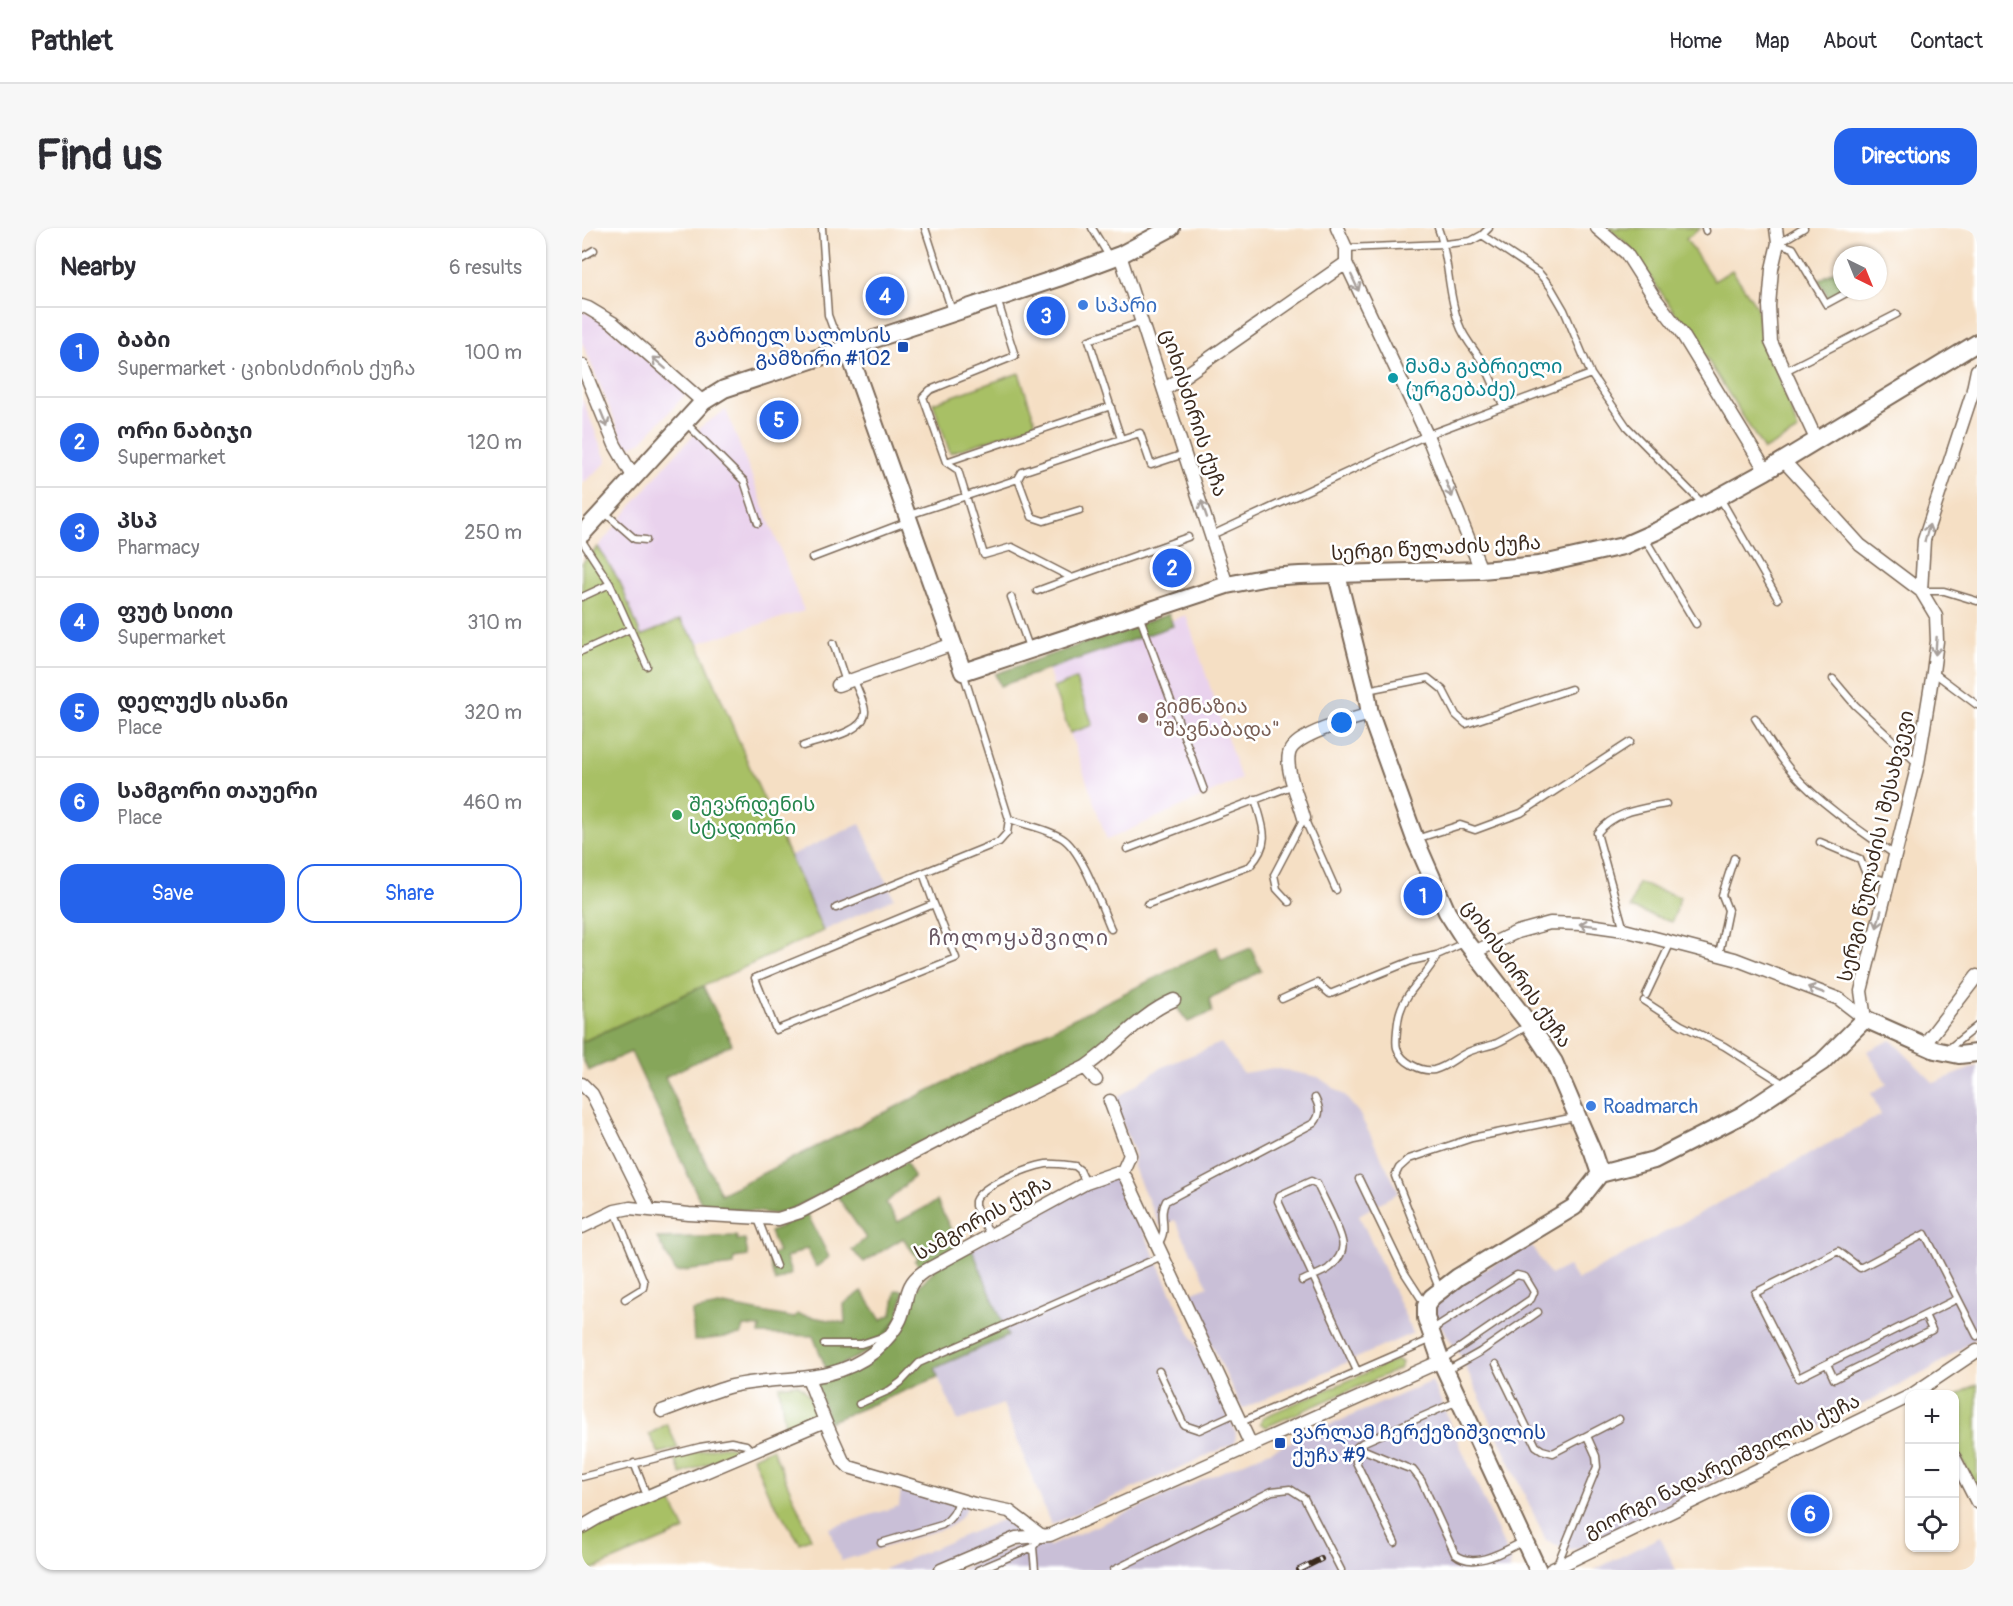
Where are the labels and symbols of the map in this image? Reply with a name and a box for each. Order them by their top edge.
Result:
north arrow [1833,246,1887,300]
one-way arrow [1350,273,1362,291]
pin: 4 [866,274,904,318]
place label: სპარი [1095,293,1157,318]
pin: 3 [1026,294,1066,338]
marker: სპარი [1076,298,1090,312]
place label: გაბრიელ სალოსის გამზირი #102 [695,323,891,371]
street label: ციხისძირის ქუჩა [1155,326,1233,500]
marker: გაბრიელ სალოსის გამზირი #102 [896,340,910,354]
place label: მამა გაბრიელი (ურგებაძე) [1405,354,1562,402]
one-way arrow [651,357,667,370]
marker: მამა გაბრიელი (ურგებაძე) [1386,371,1400,385]
pin: 5 [760,398,798,442]
one-way arrow [599,410,610,428]
one-way arrow [1444,479,1455,498]
one-way arrow [1197,500,1208,519]
one-way arrow [1921,524,1933,543]
street label: სერგი წულაძის ქუჩა [1330,530,1542,566]
pin: 2 [1152,546,1192,590]
one-way arrow [1930,635,1941,655]
place label: გიმნაზია "შავნაბადა" [1155,694,1280,742]
your location [1327,708,1356,737]
street label: სერგი წულაძის I შესახვევი [1833,708,1919,984]
marker: გიმნაზია "შავნაბადა" [1136,711,1150,725]
place label: შევარდენის სტადიონი [689,792,815,840]
marker: შევარდენის სტადიონი [670,808,684,822]
pin: 1 [1404,874,1442,918]
street label: ციხისძირის ქუჩა [1457,895,1577,1053]
one-way arrow [1873,909,1885,928]
one-way arrow [1579,919,1599,930]
district label: ჩოლოყაშვილი [929,925,1109,952]
one-way arrow [1807,983,1826,994]
place label: Roadmarch [1603,1094,1698,1119]
marker: Roadmarch [1584,1099,1598,1113]
street label: სამგორის ქუჩა [910,1170,1056,1266]
street label: გიორგი ნადარეიშვილის ქუჩა [1580,1388,1864,1544]
place label: ვარლამ ჩერქეზიშვილის ქუჩა #9 [1292,1420,1546,1468]
marker: ვარლამ ჩერქეზიშვილის ქუჩა #9 [1273,1436,1287,1450]
pin: 6 [1790,1492,1830,1536]

